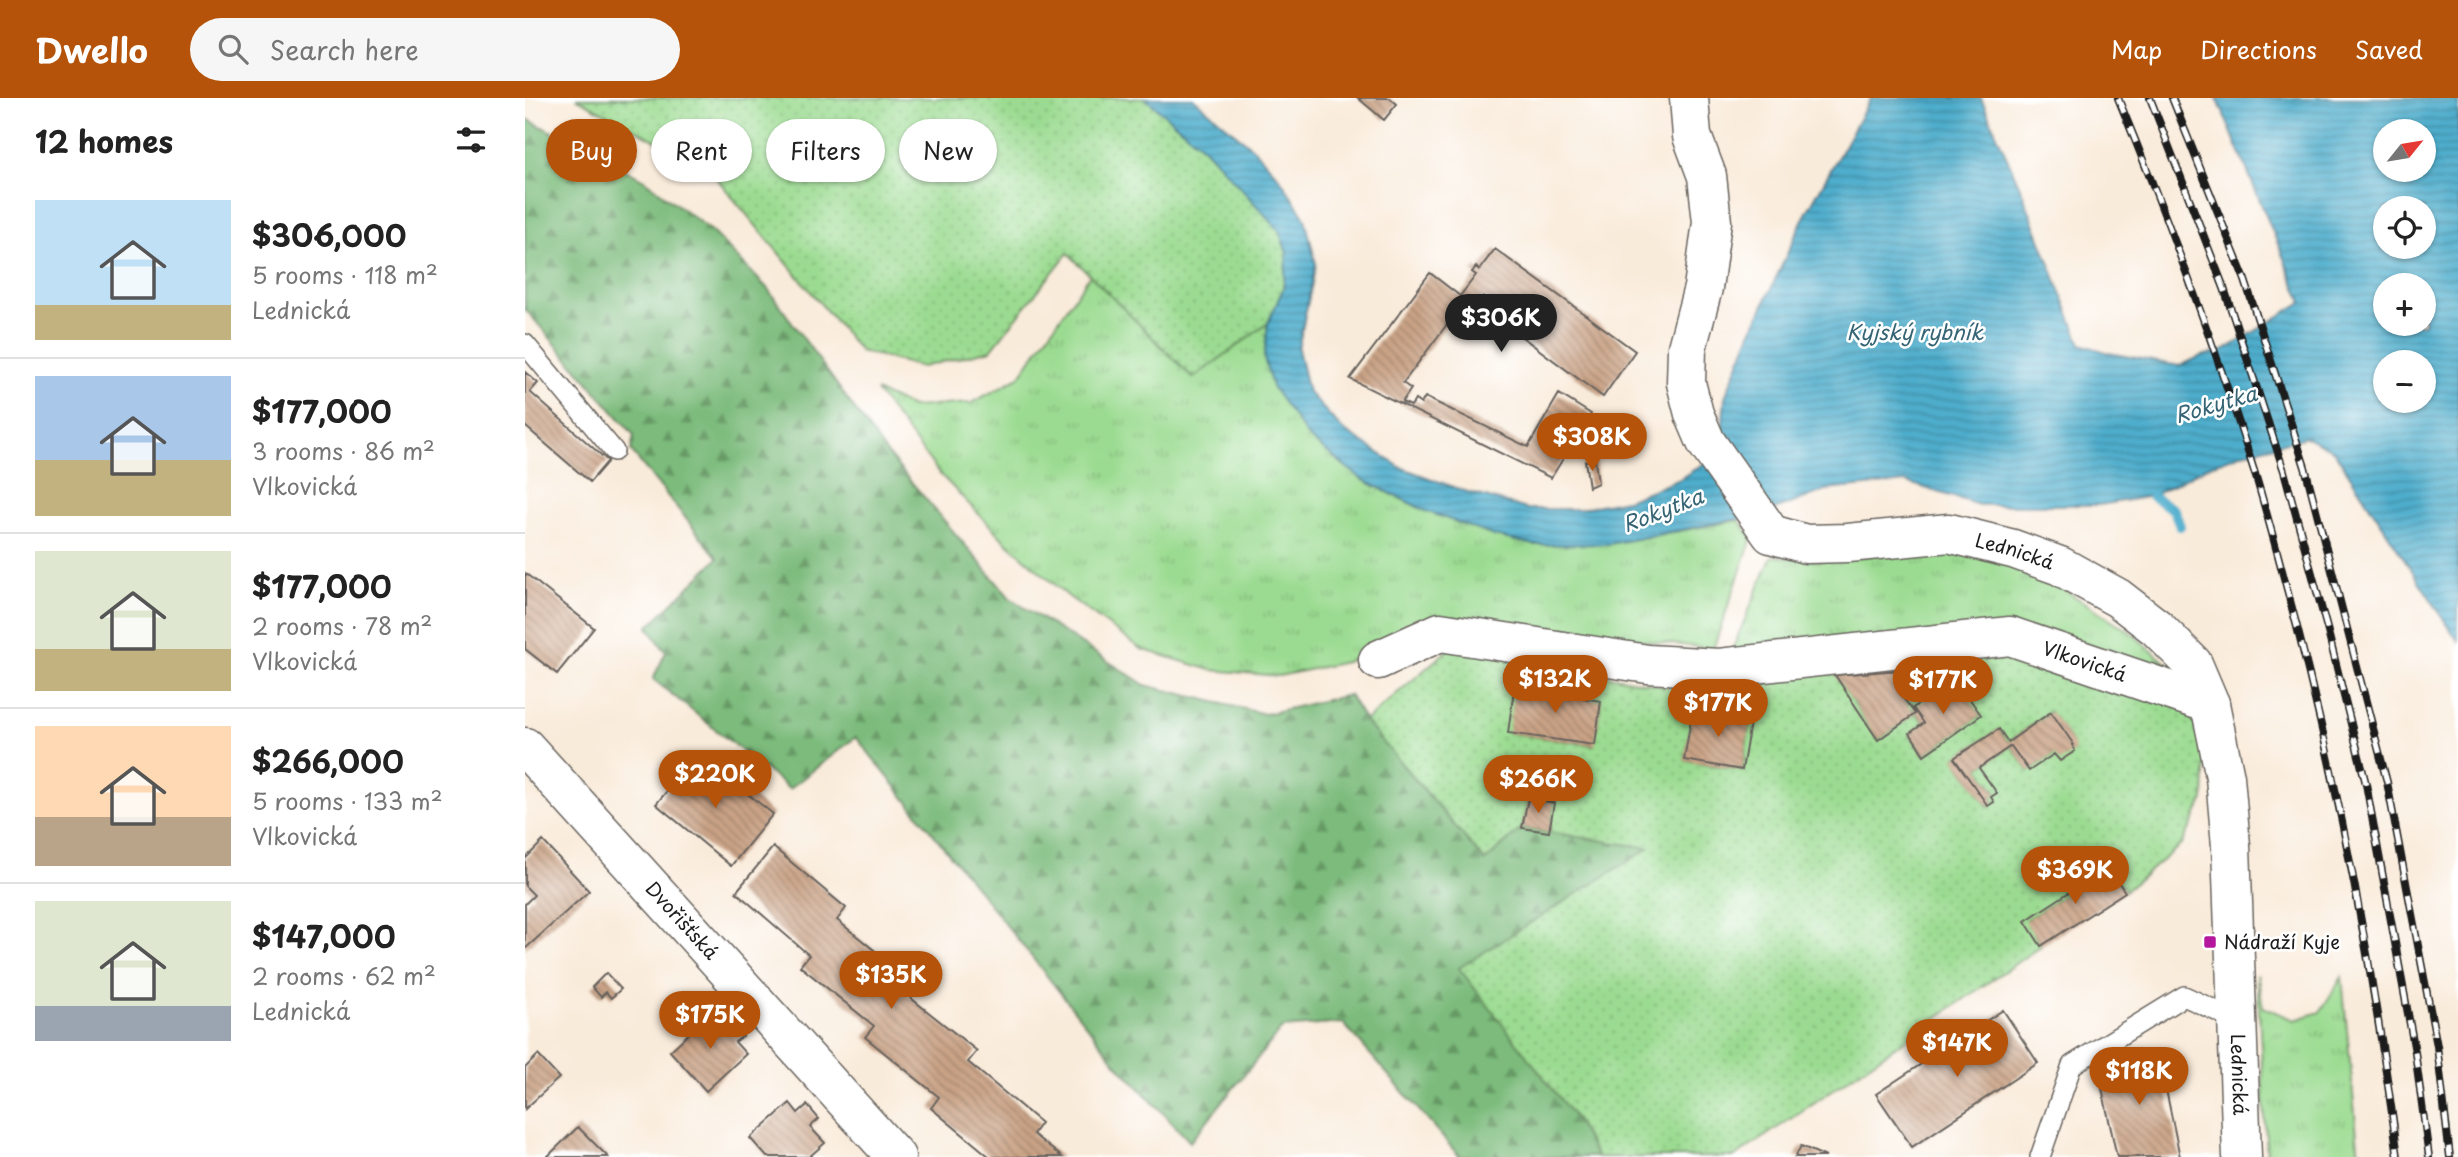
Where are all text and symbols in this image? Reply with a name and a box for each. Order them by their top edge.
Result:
search box [190,18,680,81]
text: Dwello [35,24,148,74]
icon: search [214,30,252,68]
text: Search here [270,30,419,69]
text: Map [2111,31,2162,67]
text: Directions [2200,31,2317,67]
text: Saved [2355,31,2423,67]
text: 12 homes [35,118,173,163]
chip: Buy [546,119,637,182]
chip: Rent [651,119,752,182]
chip: Filters [766,119,885,182]
chip: New [899,119,997,182]
north arrow [2373,119,2436,182]
map controls [2373,119,2436,413]
icon: filters [452,121,490,159]
button: locate [2373,196,2436,259]
text: $306,000 [252,212,406,257]
icon: home [91,228,175,312]
text: 5 rooms · 118 m² [252,257,438,292]
button: + [2373,273,2436,336]
text: Lednická [252,292,350,327]
pin: $306K [1452,294,1550,354]
text: $306K [1461,299,1541,334]
water label: Kyjský rybník [1846,315,1984,347]
button: − [2373,350,2436,413]
water label: Rokytka [2170,376,2261,430]
text: $177,000 [252,388,392,433]
icon: home [91,404,175,488]
pin: $308K [1543,414,1641,473]
text: $308K [1553,418,1631,453]
text: 3 rooms · 86 m² [252,433,435,468]
text: Vlkovická [252,468,357,503]
water label: Rokytka [1617,479,1708,539]
street label: Lednická [1973,525,2059,576]
text: $177,000 [252,563,392,608]
icon: home [91,579,175,663]
text: 2 rooms · 78 m² [252,608,432,643]
street label: Vlkovická [2039,633,2131,688]
text: Vlkovická [252,643,357,678]
pin: $132K [1506,656,1604,715]
pin: $177K [1894,656,1992,716]
text: $132K [1519,660,1591,695]
text: $177K [1909,661,1977,696]
pin: $177K [1669,680,1767,739]
text: $177K [1684,684,1752,719]
text: $266,000 [252,738,404,783]
pin: $220K [666,750,764,810]
icon: home [91,754,175,838]
text: $220K [675,755,755,790]
pin: $266K [1489,756,1587,815]
text: $266K [1499,760,1577,795]
text: 5 rooms · 133 m² [252,783,443,818]
text: Vlkovická [252,818,357,853]
pin: $369K [2026,846,2124,906]
text: $369K [2037,851,2113,886]
street label: Dvořišťská [640,875,726,965]
text: $147,000 [252,913,396,958]
place label: Nádraží Kyje [2224,927,2340,955]
icon: home [91,929,175,1013]
marker: Nádraží Kyje [2202,934,2218,950]
pin: $135K [842,951,940,1011]
text: $135K [855,956,927,991]
text: 2 rooms · 62 m² [252,958,436,993]
pin: $175K [661,992,759,1051]
text: Lednická [252,993,350,1028]
text: $175K [675,996,745,1031]
pin: $147K [1908,1020,2006,1079]
text: $147K [1922,1024,1992,1059]
street label: Lednická [2225,1033,2256,1116]
pin: $118K [2090,1048,2188,1107]
text: $118K [2105,1052,2173,1087]

